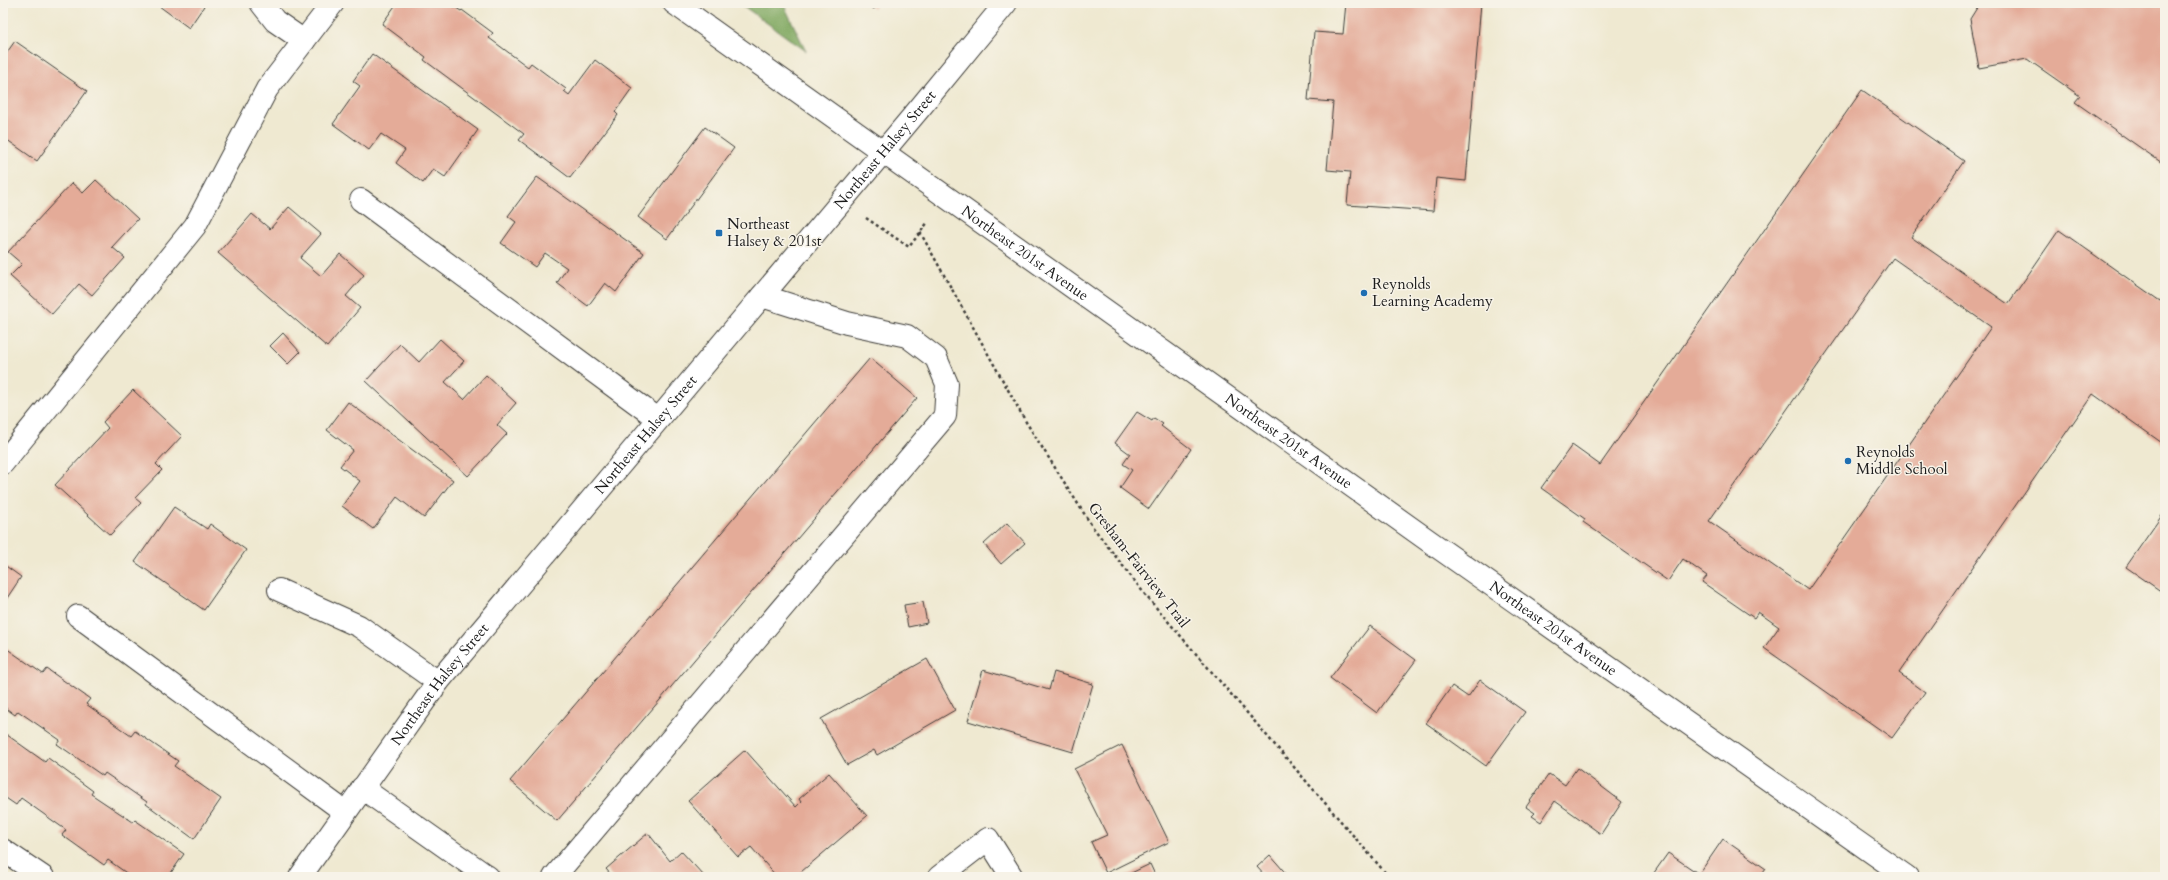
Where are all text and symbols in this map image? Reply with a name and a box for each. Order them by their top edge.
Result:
street label: Northeast Halsey Street [829,86,941,213]
street label: Northeast 201st Avenue [957,201,1093,305]
place label: Northeast Halsey & 201st [727,214,822,251]
marker: Northeast Halsey & 201st [714,228,724,238]
place label: Reynolds Learning Academy [1372,274,1493,311]
marker: Reynolds Learning Academy [1359,288,1369,298]
street label: Northeast Halsey Street [590,371,702,498]
street label: Northeast 201st Avenue [1221,389,1357,494]
place label: Reynolds Middle School [1856,442,1948,479]
marker: Reynolds Middle School [1843,456,1853,466]
street label: Gresham-Fairview Trail [1084,498,1194,632]
street label: Northeast 201st Avenue [1485,576,1621,680]
street label: Northeast Halsey Street [386,619,493,749]

